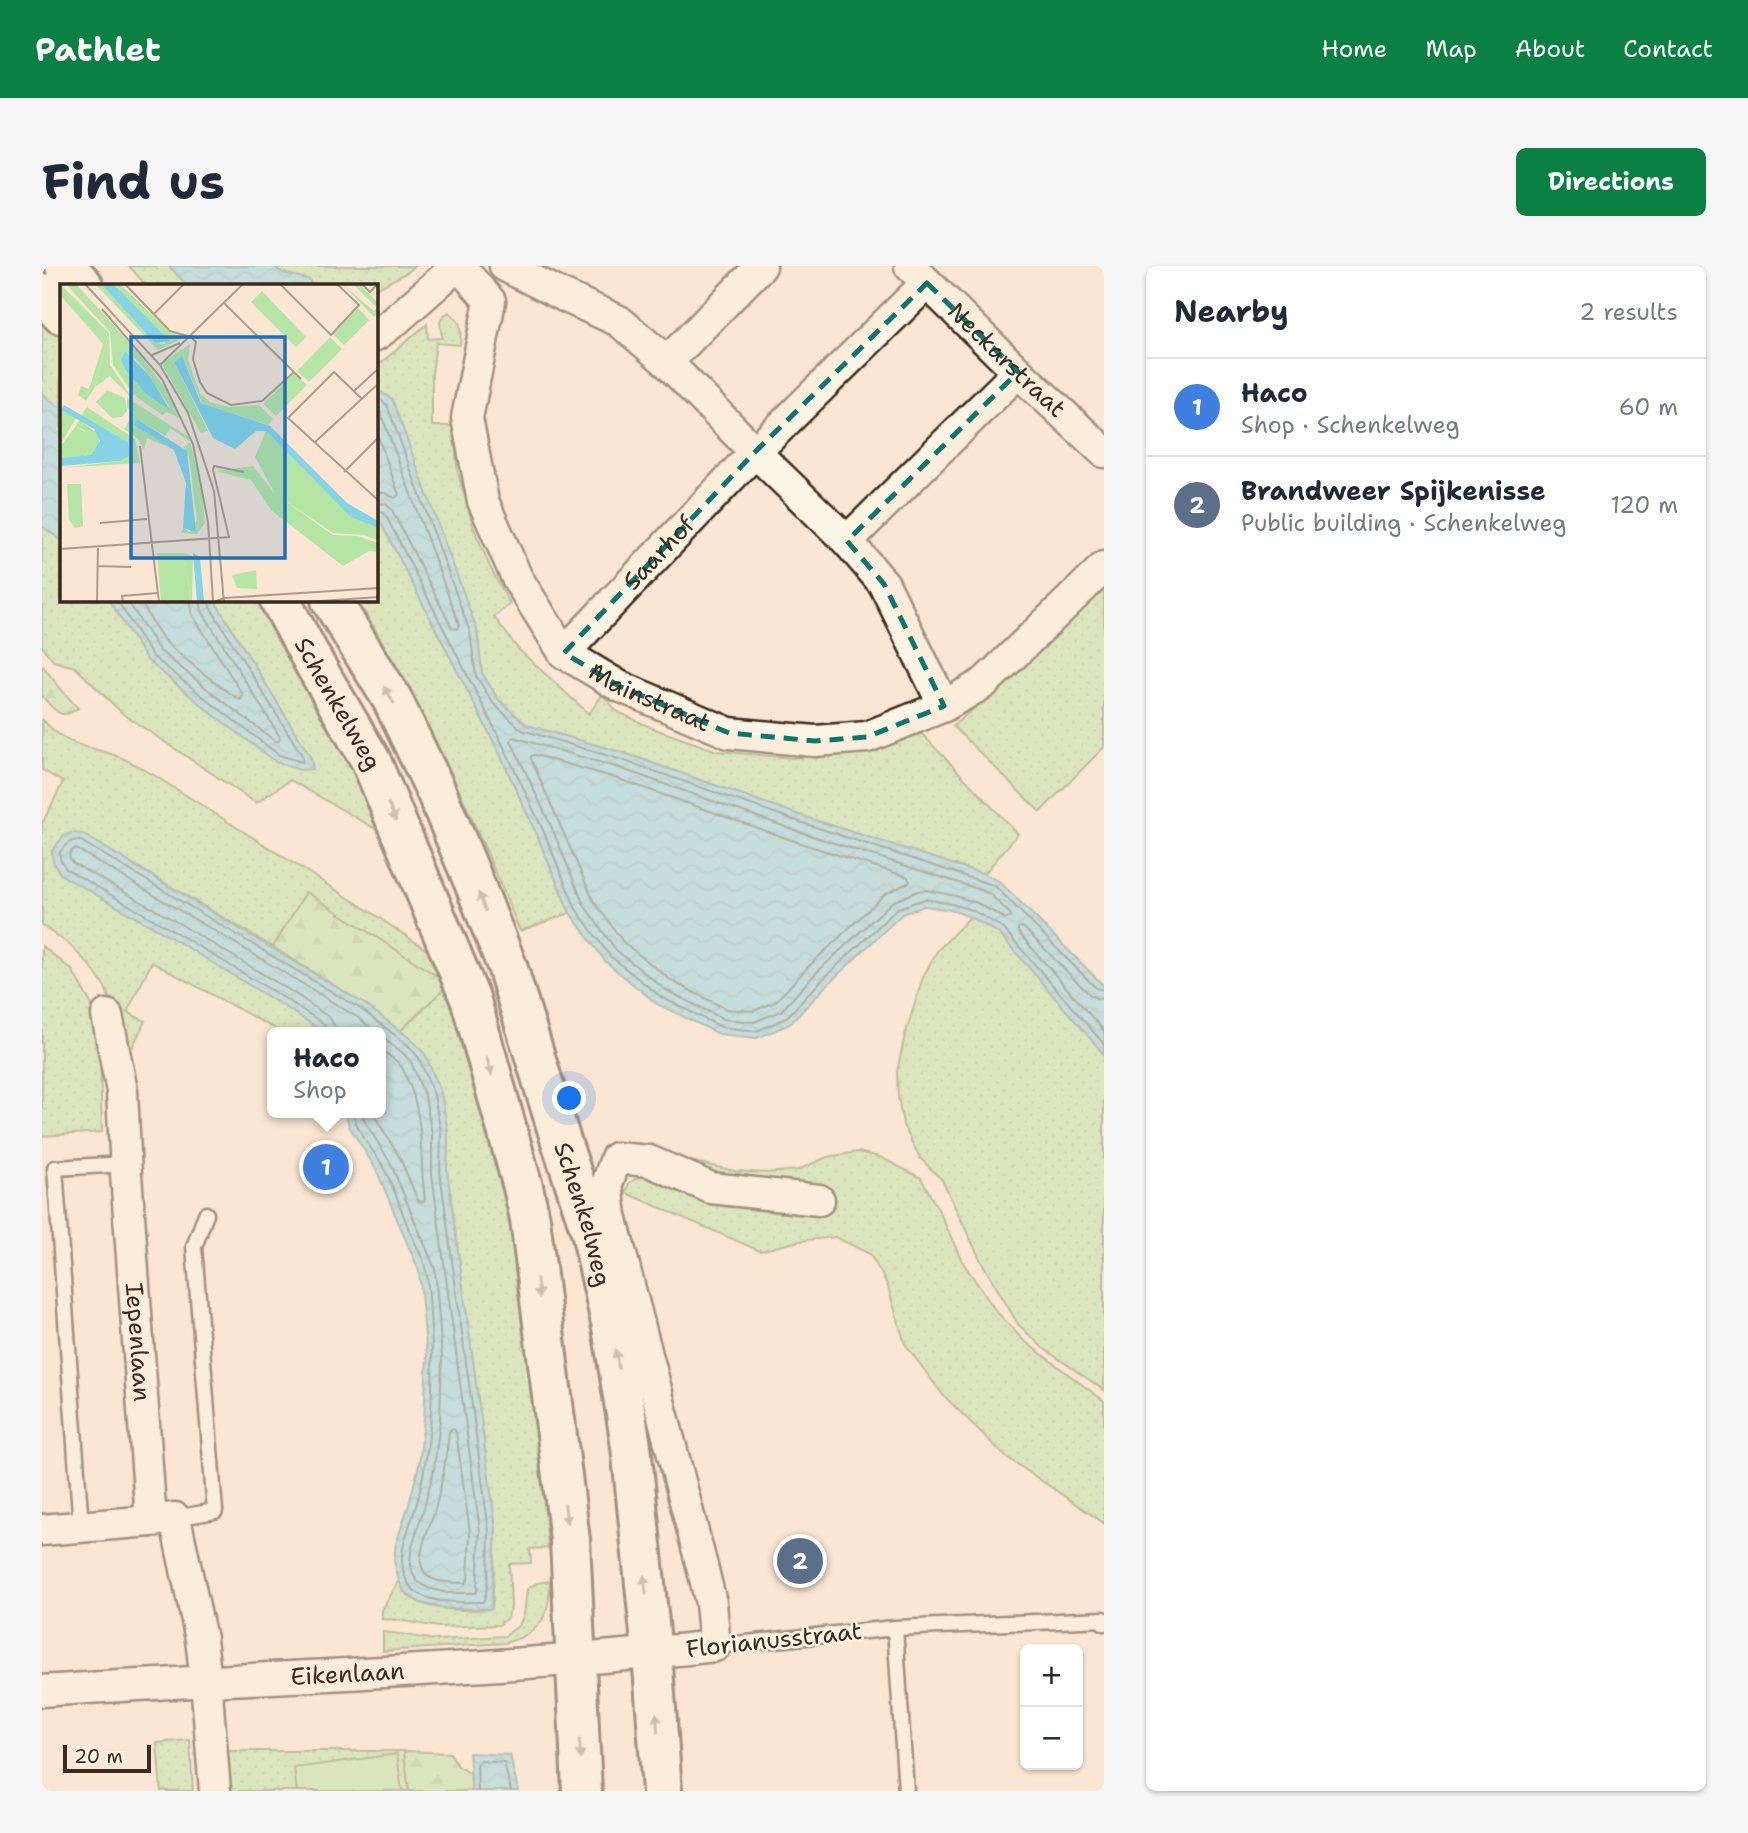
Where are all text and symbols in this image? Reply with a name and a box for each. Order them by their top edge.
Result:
text: Pathlet [35,27,161,72]
text: Home [1321,33,1387,65]
text: Map [1425,33,1477,65]
text: About [1515,33,1585,65]
text: Contact [1623,33,1713,65]
button: Directions [1516,148,1706,216]
text: Find us [42,149,225,215]
inset map [60,284,378,602]
text: Nearby [1174,291,1289,332]
street label: Neckarstraat [941,296,1073,425]
text: 2 results [1579,297,1678,327]
text: Haco [1241,375,1308,410]
text: 1 [1192,392,1202,422]
text: 60 m [1619,392,1678,422]
text: Shop · Schenkelweg [1241,410,1460,440]
text: Brandweer Spijkenisse [1241,473,1546,508]
text: 2 [1189,490,1205,520]
text: 120 m [1610,490,1678,520]
street label: Saarhof [616,508,703,597]
text: Public building · Schenkelweg [1241,508,1566,538]
street label: Schenkelweg [287,632,389,775]
street label: Mainstraat [583,656,715,739]
one-way arrow [382,685,395,704]
one-way arrow [386,802,398,822]
one-way arrow [477,891,488,912]
popup [267,1027,386,1118]
text: Haco [293,1040,360,1075]
one-way arrow [484,1056,495,1078]
text: Shop [293,1075,347,1105]
your location [552,1081,586,1115]
street label: Schenkelweg [546,1138,619,1290]
pin: 1 [303,1141,349,1193]
one-way arrow [533,1277,544,1299]
street label: Iepenlaan [118,1282,158,1402]
one-way arrow [611,1348,622,1370]
one-way arrow [561,1503,572,1525]
pin: 2 [777,1535,823,1587]
one-way arrow [639,1574,650,1596]
street label: Florianusstraat [684,1615,864,1665]
map controls [1020,1644,1083,1770]
button: + [1020,1644,1083,1707]
street label: Eikenlaan [290,1655,405,1693]
button: − [1020,1707,1083,1770]
one-way arrow [651,1712,662,1734]
one-way arrow [574,1739,585,1761]
scale bar [63,1742,150,1774]
text: 20 m [74,1744,123,1769]

